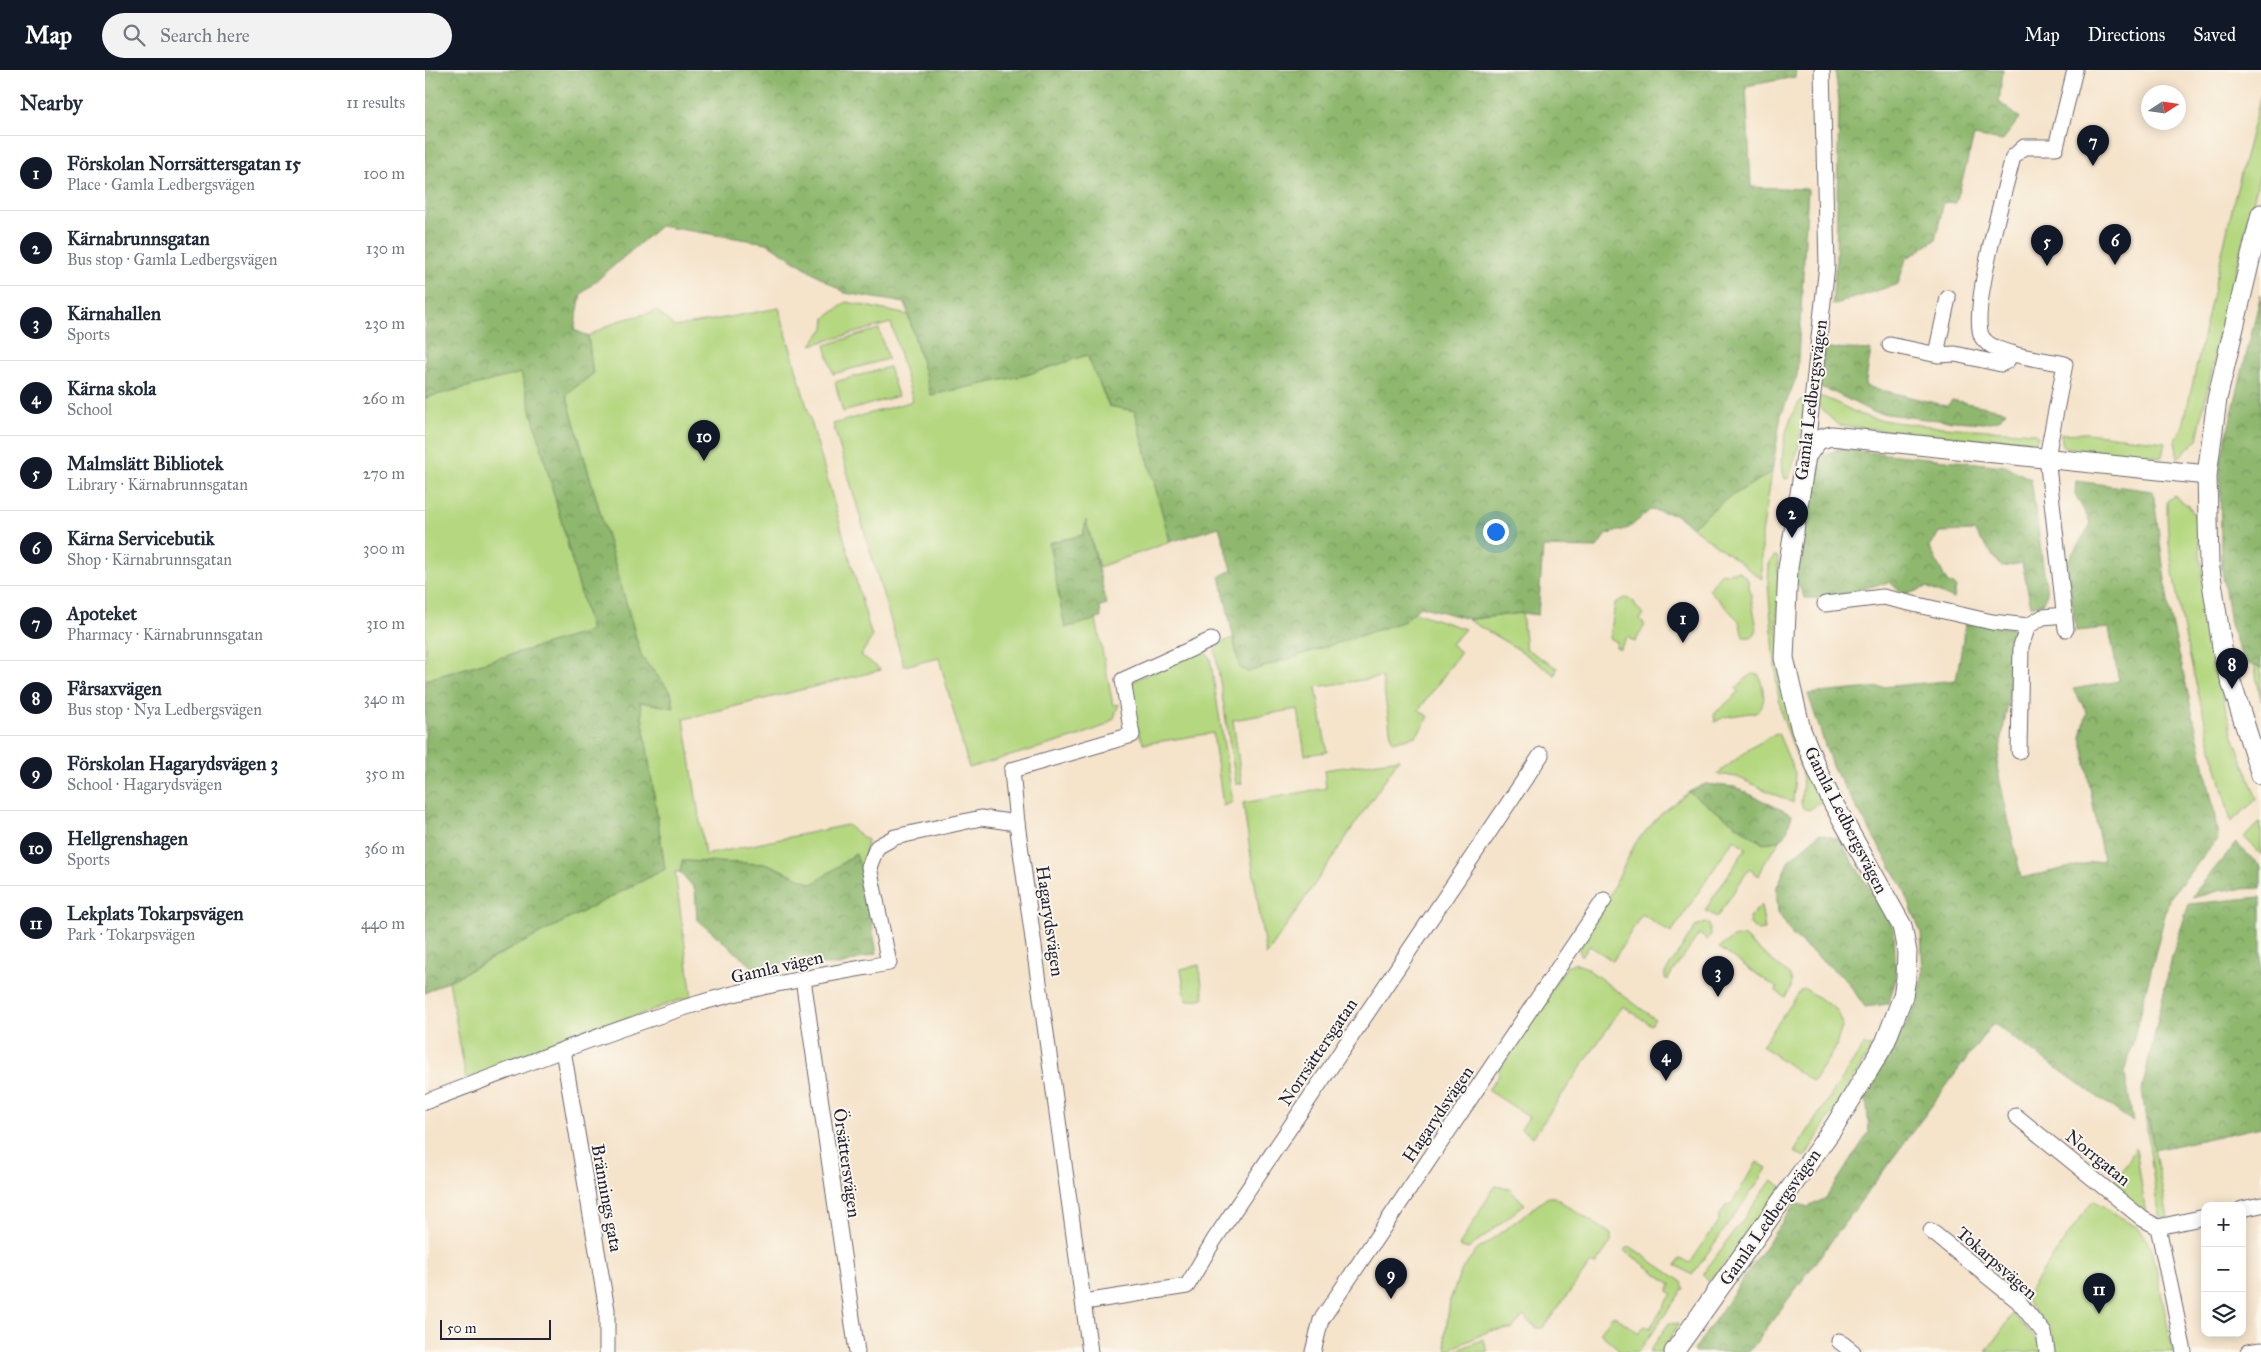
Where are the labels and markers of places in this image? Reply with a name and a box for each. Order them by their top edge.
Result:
pin: 7 [2077,125,2109,166]
pin: 6 [2099,224,2131,265]
pin: 5 [2031,225,2063,266]
pin: 10 [688,420,720,461]
pin: 2 [1776,497,1808,538]
pin: 1 [1667,602,1699,643]
pin: 8 [2216,648,2248,689]
pin: 3 [1702,956,1734,997]
pin: 4 [1650,1040,1682,1081]
pin: 9 [1375,1258,1407,1299]
pin: 11 [2083,1273,2115,1314]

